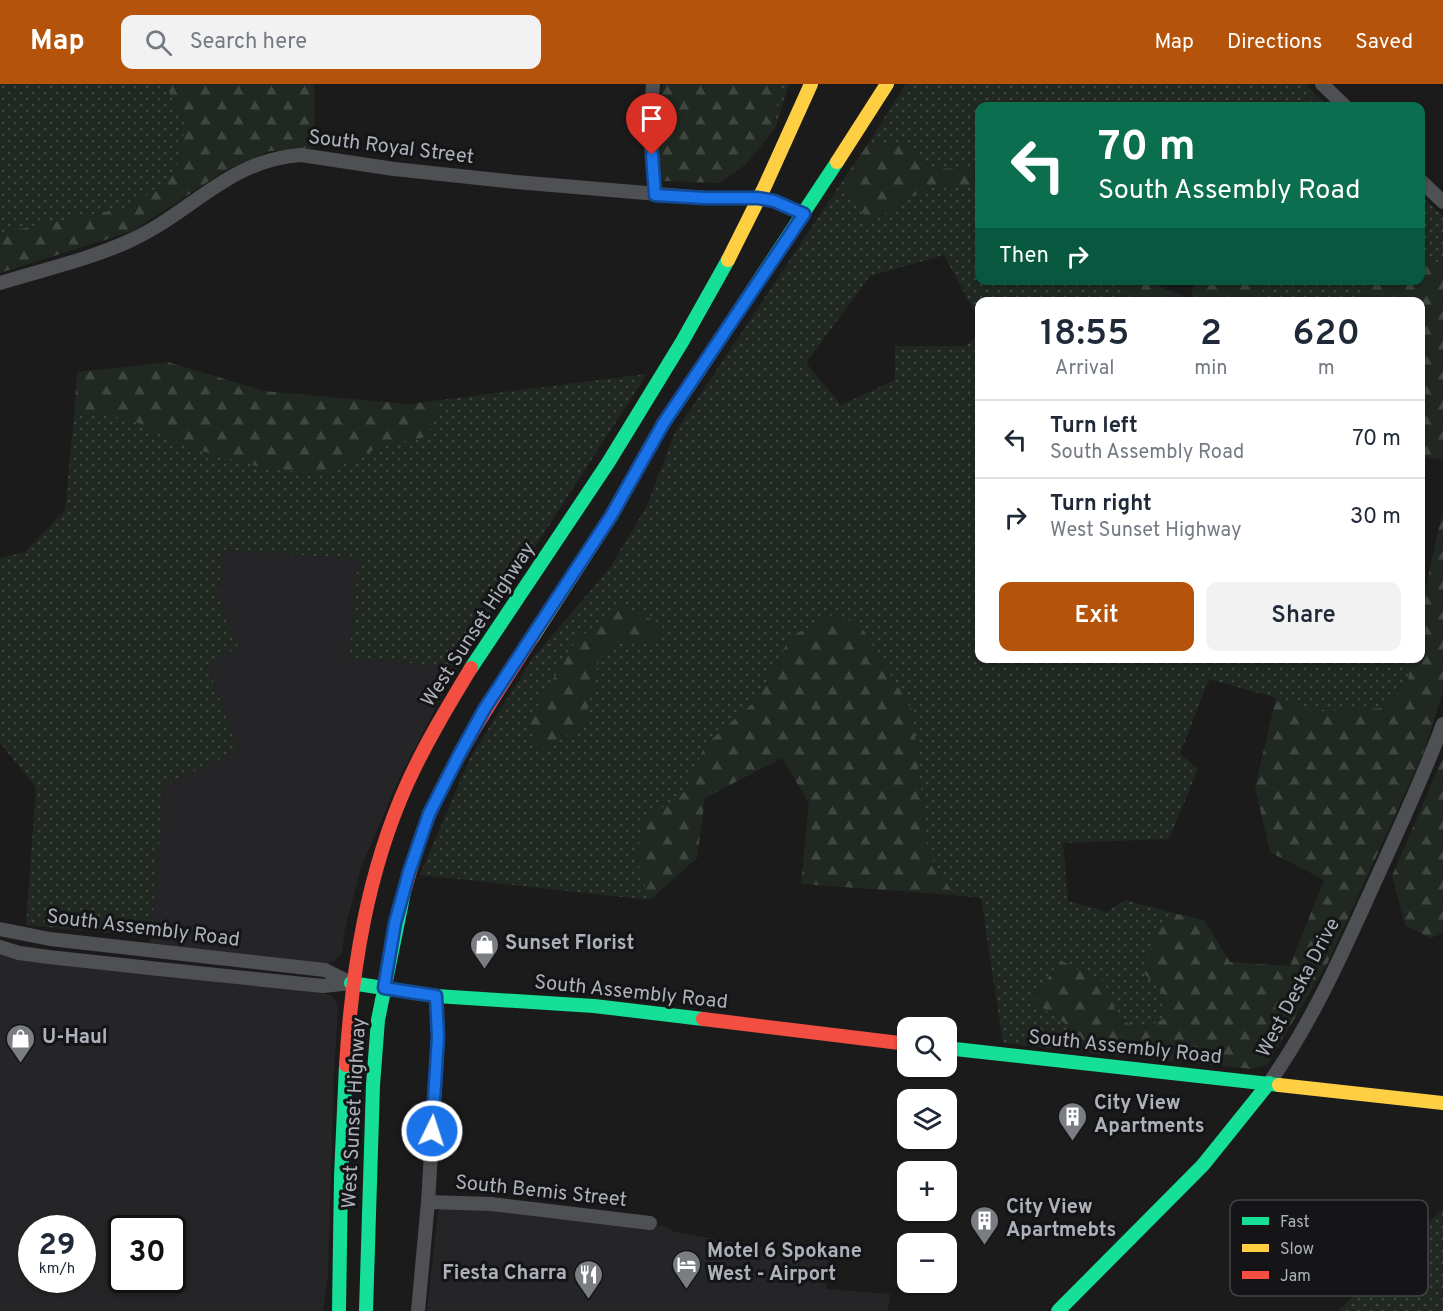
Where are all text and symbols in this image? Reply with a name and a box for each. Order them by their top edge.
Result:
search box [121,15,541,69]
text: Map [30,24,85,60]
icon: search [142,26,175,59]
text: Search here [190,29,307,56]
text: Map [1154,29,1194,56]
text: Directions [1227,29,1322,56]
text: Saved [1355,29,1413,56]
pin [626,93,677,155]
icon: arrive [635,102,668,135]
text: 70 m [1098,122,1196,175]
street label: South Royal Street [307,125,475,171]
icon: left [999,126,1077,204]
text: South Assembly Road [1098,174,1360,208]
icon: right [1061,240,1094,273]
text: Then [999,243,1049,270]
text: 18:55 [1040,312,1129,358]
text: 2 [1200,312,1222,358]
text: 620 [1293,312,1360,358]
text: Arrival [1055,356,1114,382]
text: min [1194,356,1228,382]
text: m [1318,356,1335,382]
text: Turn left [1050,413,1138,440]
icon: left [999,423,1032,456]
text: 70 m [1352,426,1401,453]
text: South Assembly Road [1050,440,1244,466]
text: Turn right [1050,491,1152,518]
icon: right [999,501,1032,534]
text: 30 m [1350,504,1401,531]
text: West Sunset Highway [1050,518,1242,544]
street label: West Sunset Highway [416,538,542,712]
button: Exit [999,582,1194,651]
button: Share [1206,582,1401,651]
street label: South Assembly Road [45,904,241,954]
street label: West Deska Drive [1251,914,1347,1062]
shop icon: Sunset Florist [468,928,500,970]
place label: Sunset Florist [505,931,634,957]
street label: South Assembly Road [533,970,729,1016]
street label: West Sunset Highway [337,1017,373,1209]
map controls [897,1017,957,1293]
button: search [897,1017,957,1077]
shop icon: U-Haul [5,1022,37,1064]
place label: U-Haul [42,1025,108,1051]
street label: South Assembly Road [1027,1025,1223,1071]
button: layers [897,1089,957,1149]
place label: City View Apartments [1094,1091,1205,1140]
position arrow [400,1099,464,1163]
building icon: City View Apartments [1057,1100,1089,1142]
button: + [897,1161,957,1221]
street label: South Bemis Street [454,1170,628,1214]
place label: City View Apartmebts [1006,1195,1116,1244]
legend [1230,1200,1428,1296]
building icon: City View Apartmebts [969,1204,1001,1246]
text: Fast [1280,1213,1310,1233]
speed limit sign: 30 [108,1215,186,1293]
text: 29 [39,1228,75,1265]
button: − [897,1233,957,1293]
place label: Motel 6 Spokane West - Airport [707,1239,862,1288]
text: Slow [1280,1240,1314,1260]
hotel icon: Motel 6 Spokane West - Airport [670,1248,702,1290]
restaurant icon: Fiesta Charra [572,1258,604,1300]
text: km/h [39,1260,75,1279]
place label: Fiesta Charra [442,1261,567,1287]
text: Jam [1280,1267,1311,1287]

